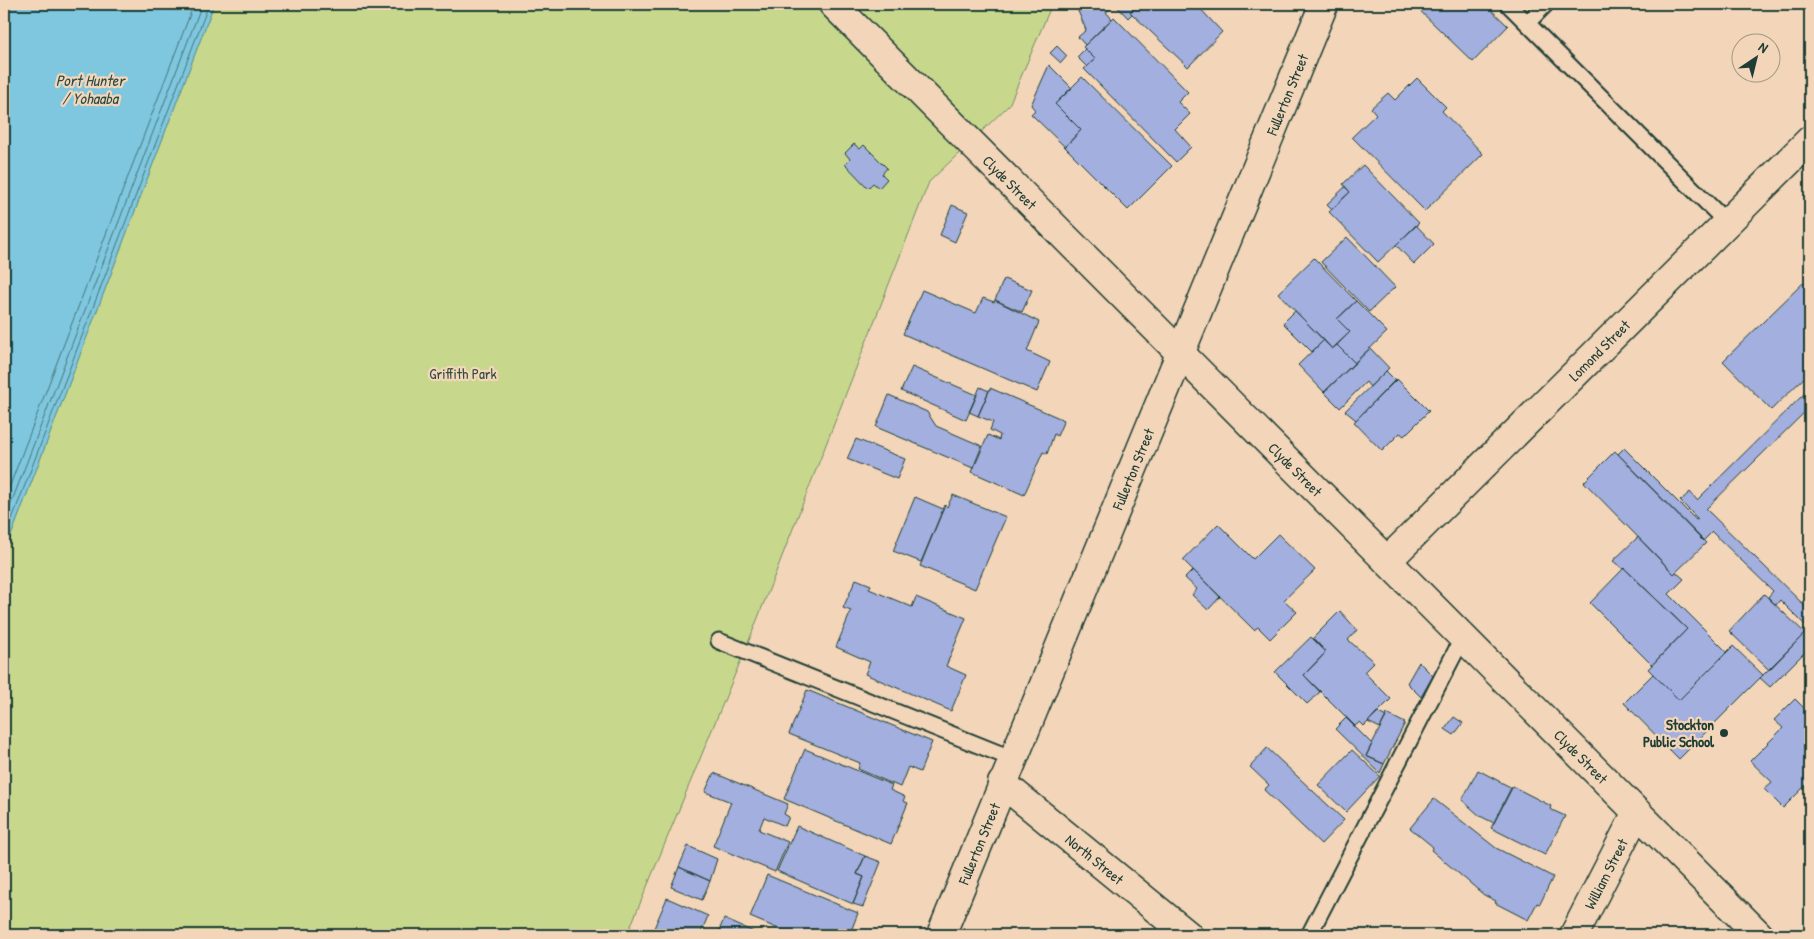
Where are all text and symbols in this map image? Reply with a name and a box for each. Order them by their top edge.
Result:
north arrow [1732,32,1782,82]
text: N [1755,37,1773,57]
street label: Fullerton Street [1260,50,1313,139]
water label: Port Hunter / Yohaaba [56,69,126,109]
street label: Clyde Street [978,150,1042,214]
street label: Lomond Street [1564,314,1635,385]
park label: Griffith Park [429,363,497,384]
street label: Fullerton Street [1106,424,1159,514]
street label: Clyde Street [1264,437,1328,502]
place label: Stockton Public School [1643,714,1715,752]
street label: Clyde Street [1549,724,1614,789]
marker: Stockton Public School [1718,727,1730,739]
street label: Fullerton Street [952,799,1005,888]
street label: North Street [1061,829,1129,890]
street label: William Street [1579,834,1633,913]

